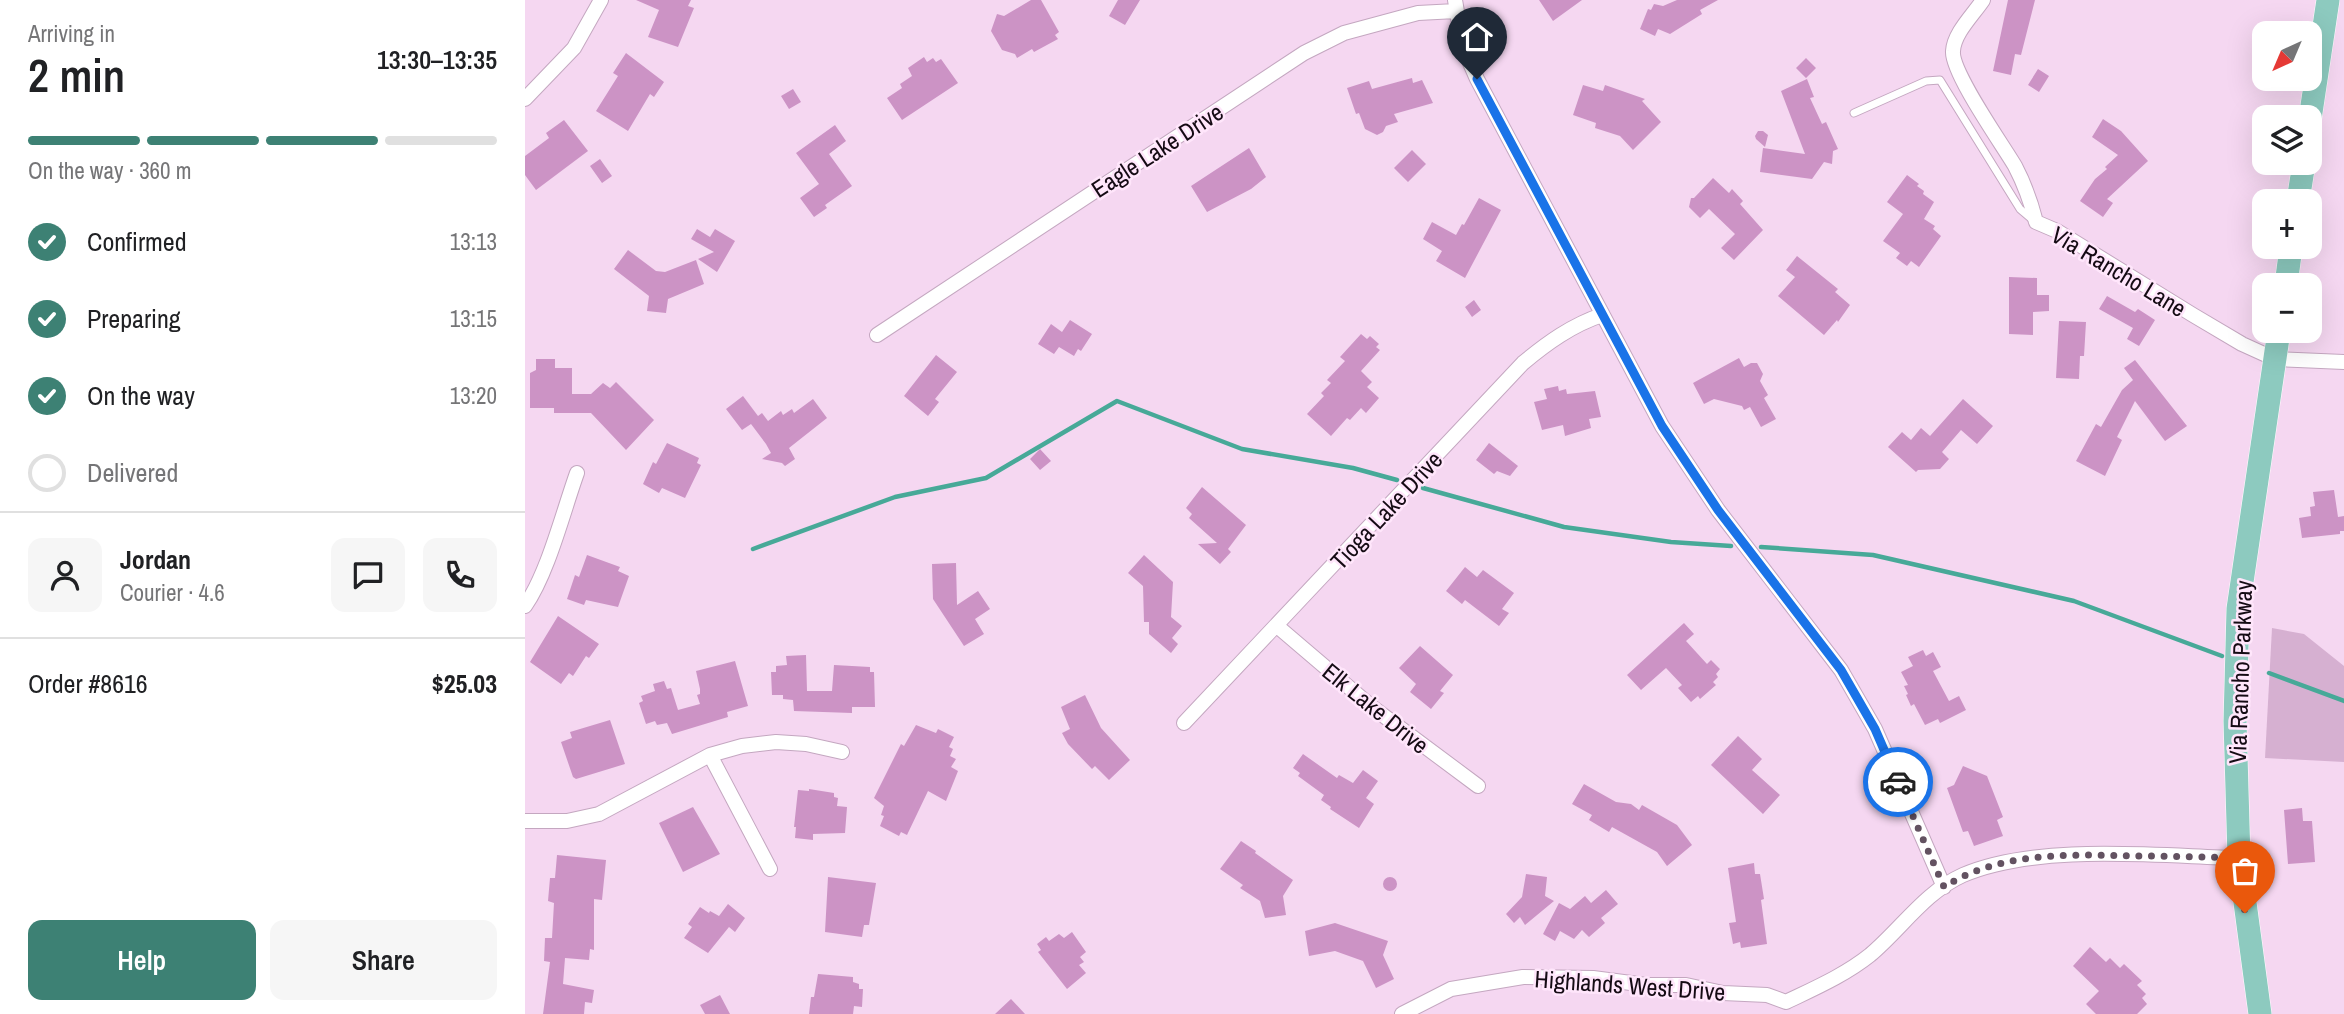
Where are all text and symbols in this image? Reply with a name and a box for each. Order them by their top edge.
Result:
pin [1447,7,1507,79]
text: Arriving in [28,18,115,49]
icon: home [1458,18,1496,56]
north arrow [2252,21,2322,91]
map controls [2252,21,2322,343]
text: 13:30–13:35 [377,42,497,77]
text: 2 min [28,44,125,106]
street label: Eagle Lake Drive [1085,95,1229,205]
button: layers [2252,105,2322,175]
text: On the way · 360 m [28,155,192,186]
button: + [2252,189,2322,259]
street label: Via Rancho Lane [2046,218,2192,324]
icon: check [28,223,66,261]
text: Confirmed [87,224,187,259]
text: 13:13 [450,226,497,257]
button: − [2252,273,2322,343]
icon: check [28,300,66,338]
text: Preparing [87,301,181,336]
text: 13:15 [450,303,497,334]
icon: check [28,377,66,415]
text: On the way [87,378,195,413]
text: 13:20 [450,380,497,411]
street label: Tioga Lake Drive [1323,444,1449,576]
text: Delivered [87,455,178,490]
button: person [28,538,102,612]
button: chat [331,538,405,612]
button: phone [423,538,497,612]
text: Jordan [120,542,191,577]
text: Courier · 4.6 [120,577,225,608]
street label: Via Rancho Parkway [2221,580,2259,764]
street label: Elk Lake Drive [1316,655,1436,761]
text: Order #8616 [28,666,148,701]
text: $25.03 [432,666,497,701]
courier [1863,747,1933,817]
icon: car [1879,763,1917,801]
pin [2215,841,2275,913]
icon: bag [2226,852,2264,890]
button: Help [28,920,256,1000]
button: Share [270,920,497,1000]
street label: Highlands West Drive [1534,962,1726,1008]

